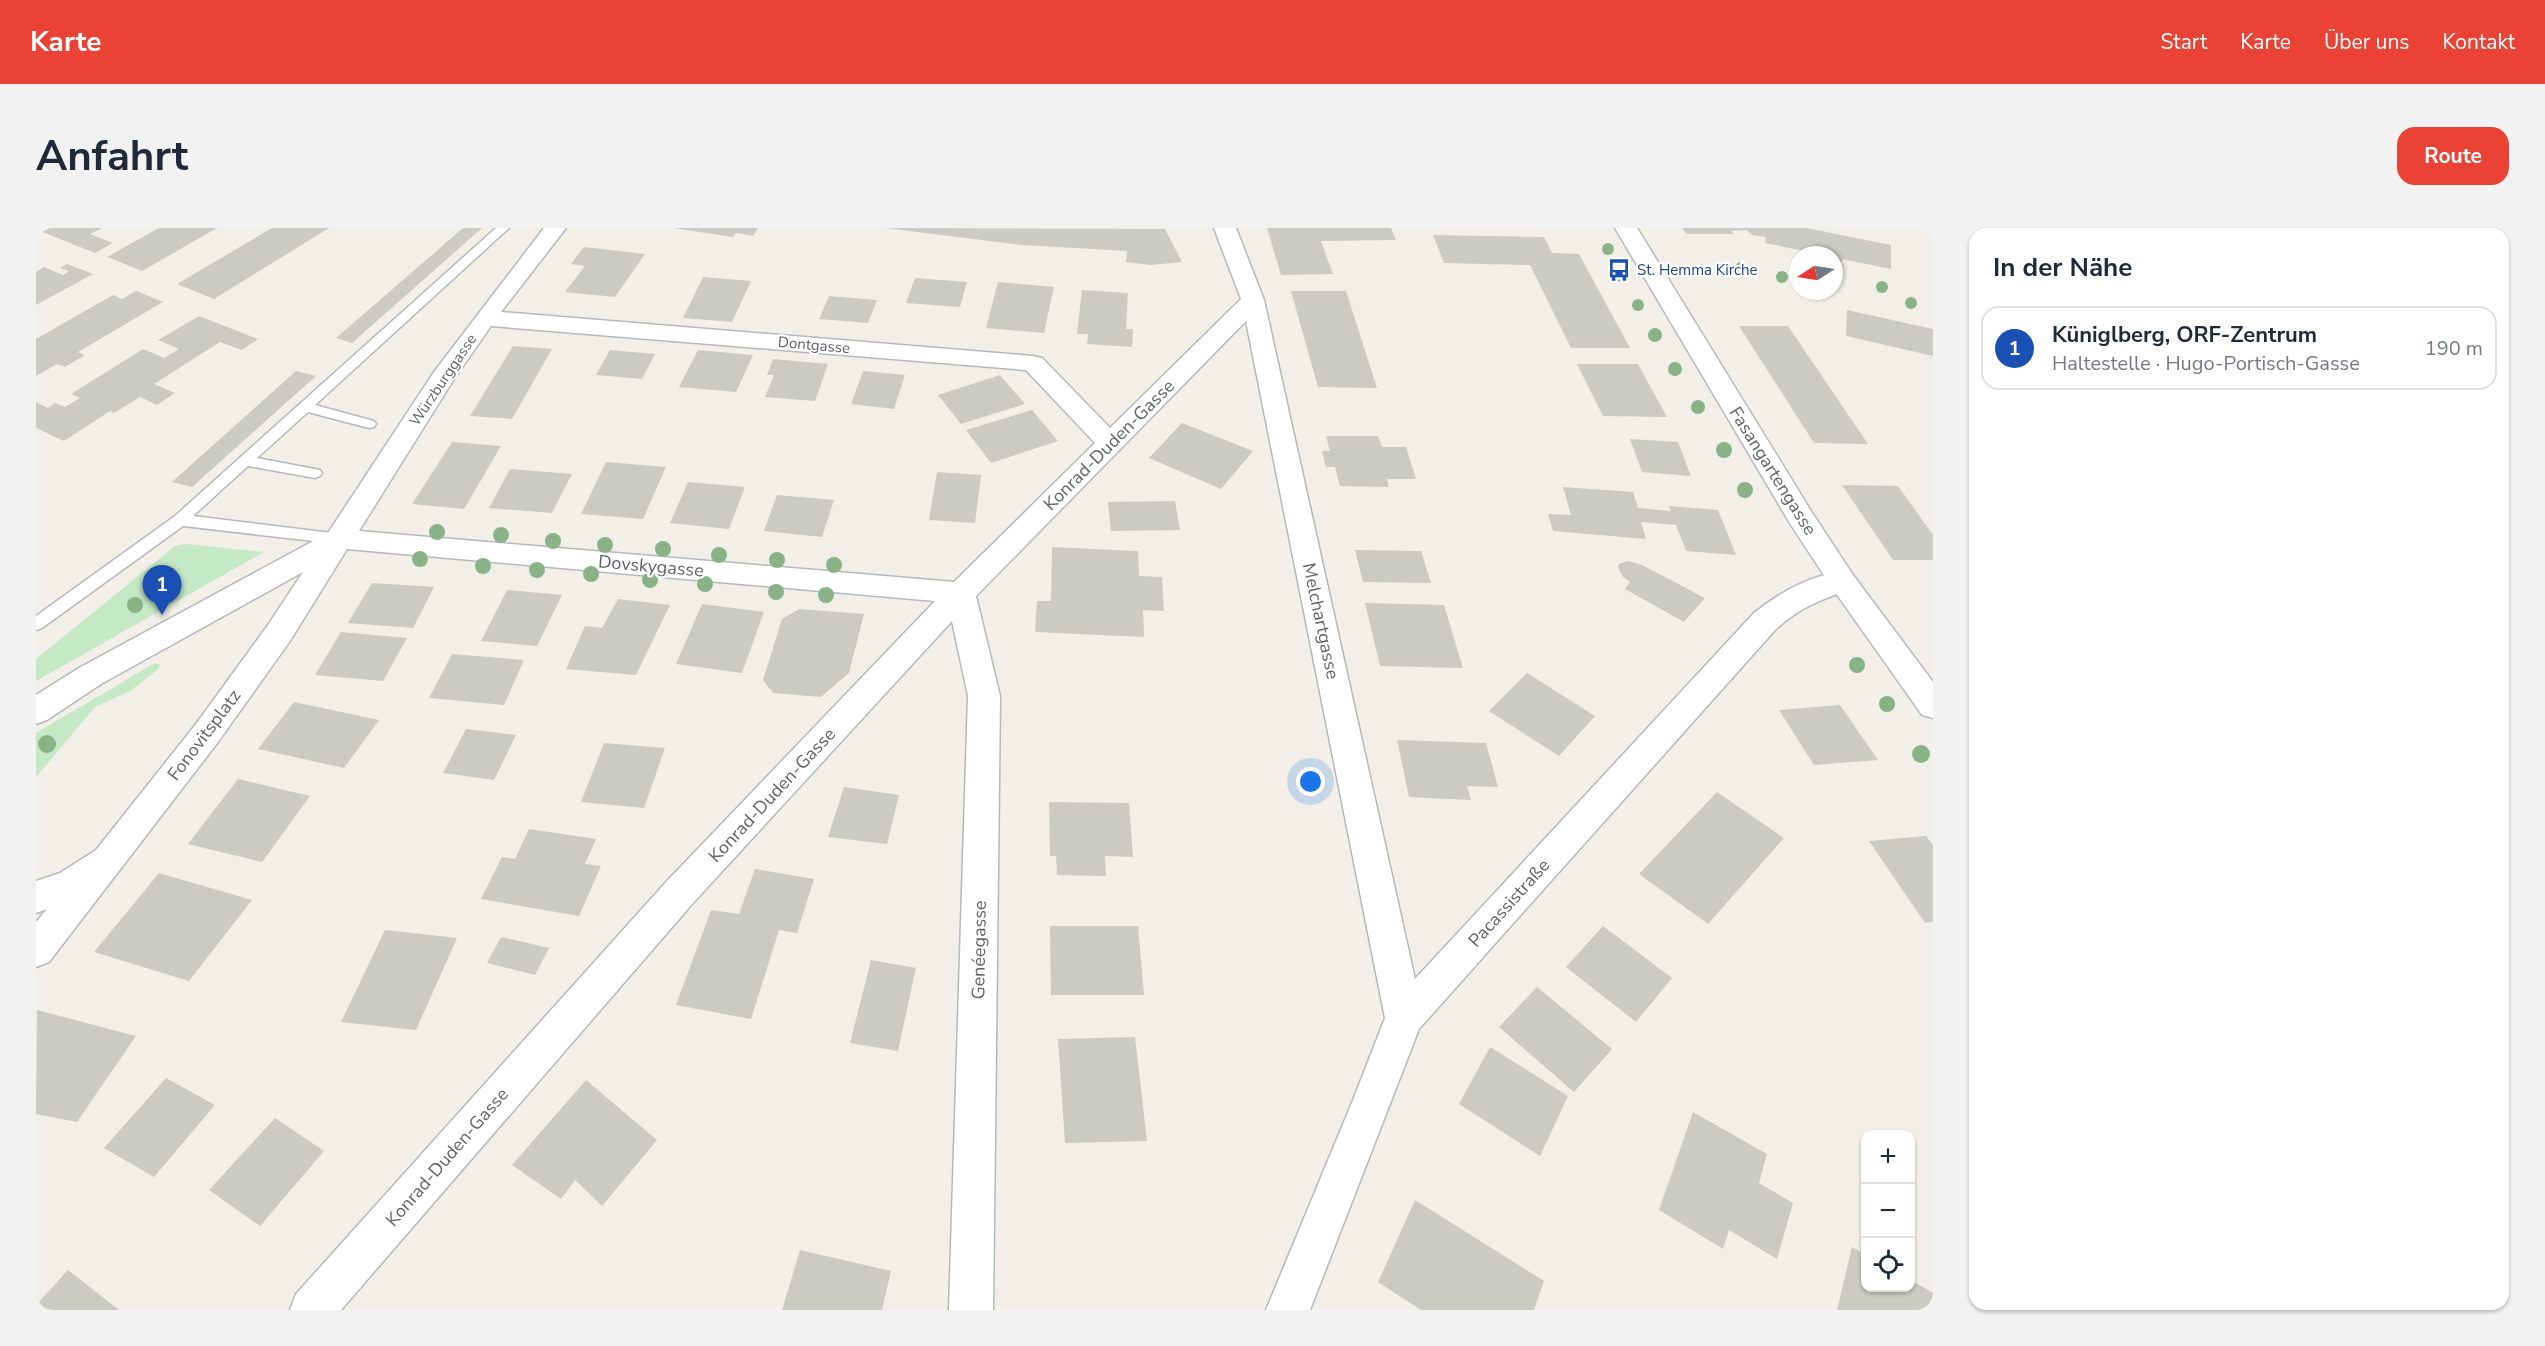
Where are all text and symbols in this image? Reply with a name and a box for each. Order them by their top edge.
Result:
text: Karte [30,23,101,61]
text: Start [2160,28,2207,56]
text: Karte [2240,28,2291,56]
text: Über uns [2324,28,2409,56]
text: Kontakt [2442,28,2515,56]
button: Route [2397,127,2509,185]
text: Anfahrt [36,128,188,185]
north arrow [1789,246,1843,300]
text: In der Nähe [1993,250,2132,285]
bus stop icon: St. Hemma Kirche [1606,257,1632,283]
place label: St. Hemma Kirche [1637,260,1757,280]
text: Küniglberg, ORF-Zentrum [2052,320,2317,350]
street label: Würzburggasse [405,330,481,430]
street label: Dontgasse [777,332,851,358]
text: 1 [2009,335,2021,362]
text: 190 m [2425,335,2483,362]
text: Haltestelle · Hugo-Portisch-Gasse [2052,350,2360,377]
street label: Konrad-Duden-Gasse [1038,374,1180,516]
street label: Fasangartengasse [1724,402,1822,540]
street label: Dovskygasse [597,549,705,583]
street label: Melchartgasse [1297,561,1345,681]
pin: 1 [142,566,182,615]
street label: Fonovitsplatz [162,685,246,785]
street label: Konrad-Duden-Gasse [703,722,841,868]
your location [1296,767,1325,796]
street label: Pacassistraße [1463,854,1555,952]
street label: Genéegasse [966,900,992,1000]
street label: Konrad-Duden-Gasse [380,1083,514,1231]
map controls [1861,1130,1915,1292]
button: + [1861,1130,1915,1184]
button: − [1861,1184,1915,1238]
button: locate [1861,1238,1915,1292]

